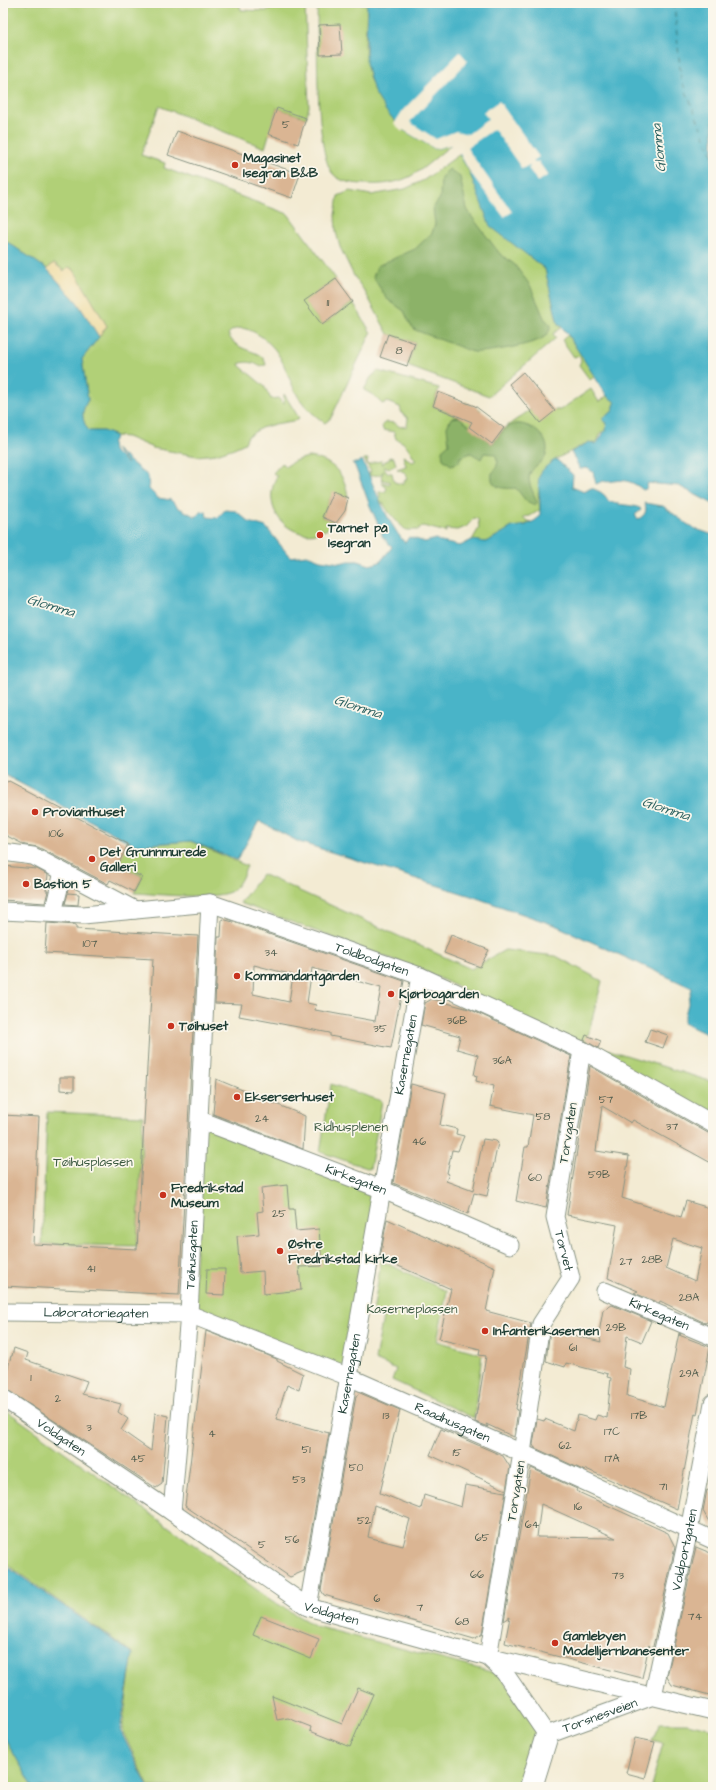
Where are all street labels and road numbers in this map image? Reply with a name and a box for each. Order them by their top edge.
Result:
street label: Toldbodgaten [332,938,412,981]
street label: Kasernegaten [390,1013,422,1096]
street label: Torvgaten [554,1101,583,1165]
street label: Kirkegaten [323,1160,390,1200]
street label: Tøihusgaten [181,1219,203,1290]
street label: Torvet [550,1228,578,1274]
street label: Kirkegaten [626,1293,693,1335]
street label: Laboratoriegaten [43,1303,149,1323]
street label: Kasernegaten [333,1332,365,1415]
street label: Raadhusgaten [412,1398,494,1447]
street label: Voldgaten [33,1414,90,1461]
street label: Torvgaten [502,1459,531,1523]
street label: Voldportgaten [667,1507,702,1593]
street label: Voldgaten [302,1597,361,1630]
street label: Torsnesveien [560,1693,640,1738]

